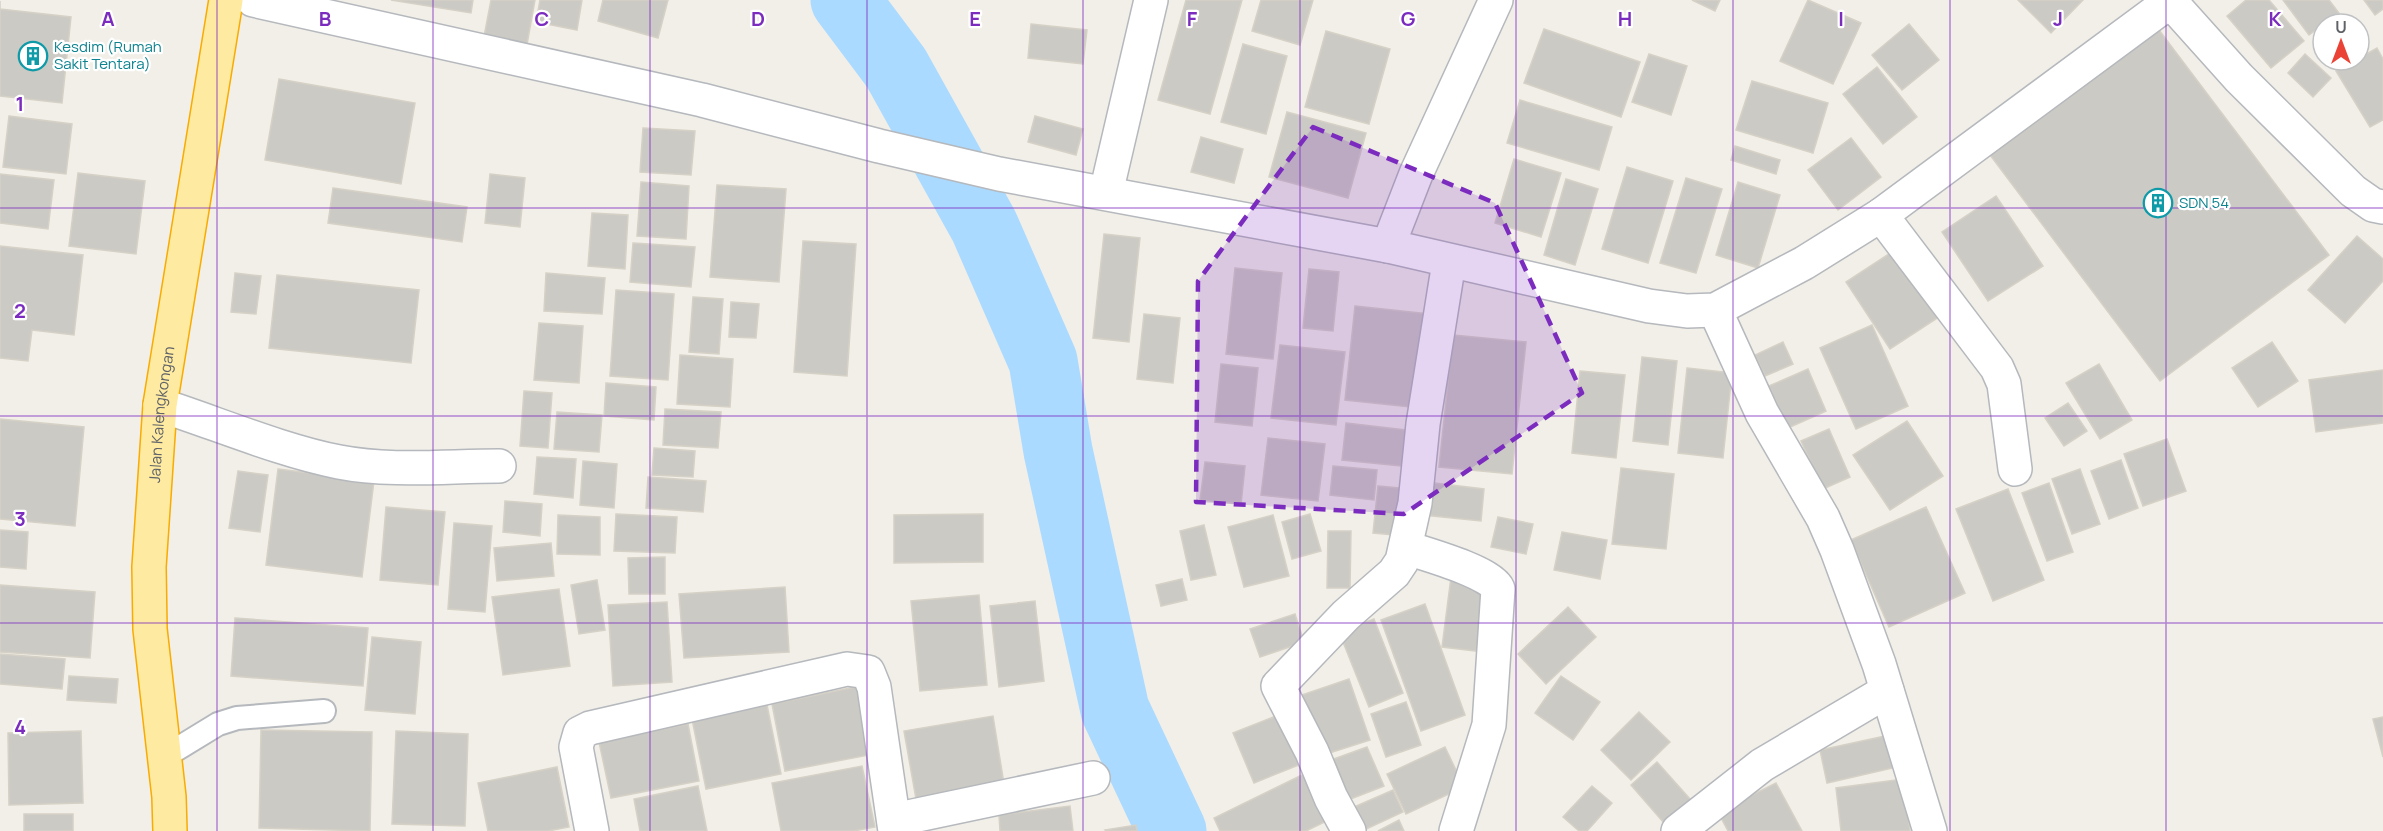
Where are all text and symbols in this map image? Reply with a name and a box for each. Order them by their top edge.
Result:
text: A [101,5,115,32]
text: B [319,5,332,32]
text: C [535,5,549,32]
text: D [751,5,765,32]
text: E [969,5,981,32]
text: F [1187,5,1198,32]
text: G [1401,5,1416,32]
text: H [1618,5,1632,32]
text: I [1838,5,1844,32]
text: J [2053,5,2063,32]
text: K [2269,5,2282,32]
north arrow [2311,12,2371,72]
text: U [2335,16,2347,38]
place label: Kesdim (Rumah Sakit Tentara) [54,36,162,74]
building icon: Kesdim (Rumah Sakit Tentara) [17,40,49,72]
text: 1 [16,90,24,117]
building icon: SDN 54 [2142,187,2174,219]
place label: SDN 54 [2179,192,2229,213]
text: 2 [14,297,26,324]
street label: Jalan Kalengkongan [144,345,179,484]
text: 3 [14,505,26,532]
text: 4 [14,713,26,740]

